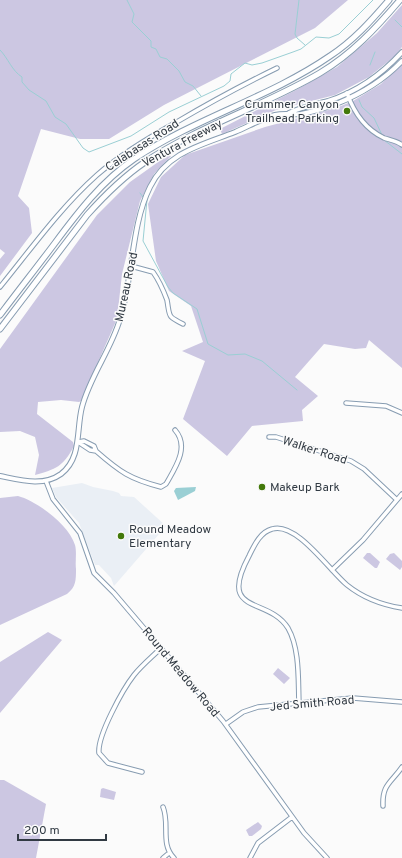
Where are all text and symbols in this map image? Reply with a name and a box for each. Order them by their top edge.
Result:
place label: Crummer Canyon Trailhead Parking [244,97,339,127]
marker: Crummer Canyon Trailhead Parking [342,106,352,116]
street label: Calabasas Road [103,116,182,176]
street label: Ventura Freeway [140,116,225,172]
street label: Mureau Road [112,251,142,324]
street label: Walker Road [280,433,349,469]
place label: Makeup Bark [270,480,340,496]
marker: Makeup Bark [257,482,267,492]
place label: Round Meadow Elementary [129,522,212,552]
marker: Round Meadow Elementary [116,531,126,541]
street label: Round Meadow Road [138,624,223,721]
street label: Jed Smith Road [269,692,355,716]
scale bar [18,816,106,842]
text: 200 m [24,823,60,839]

